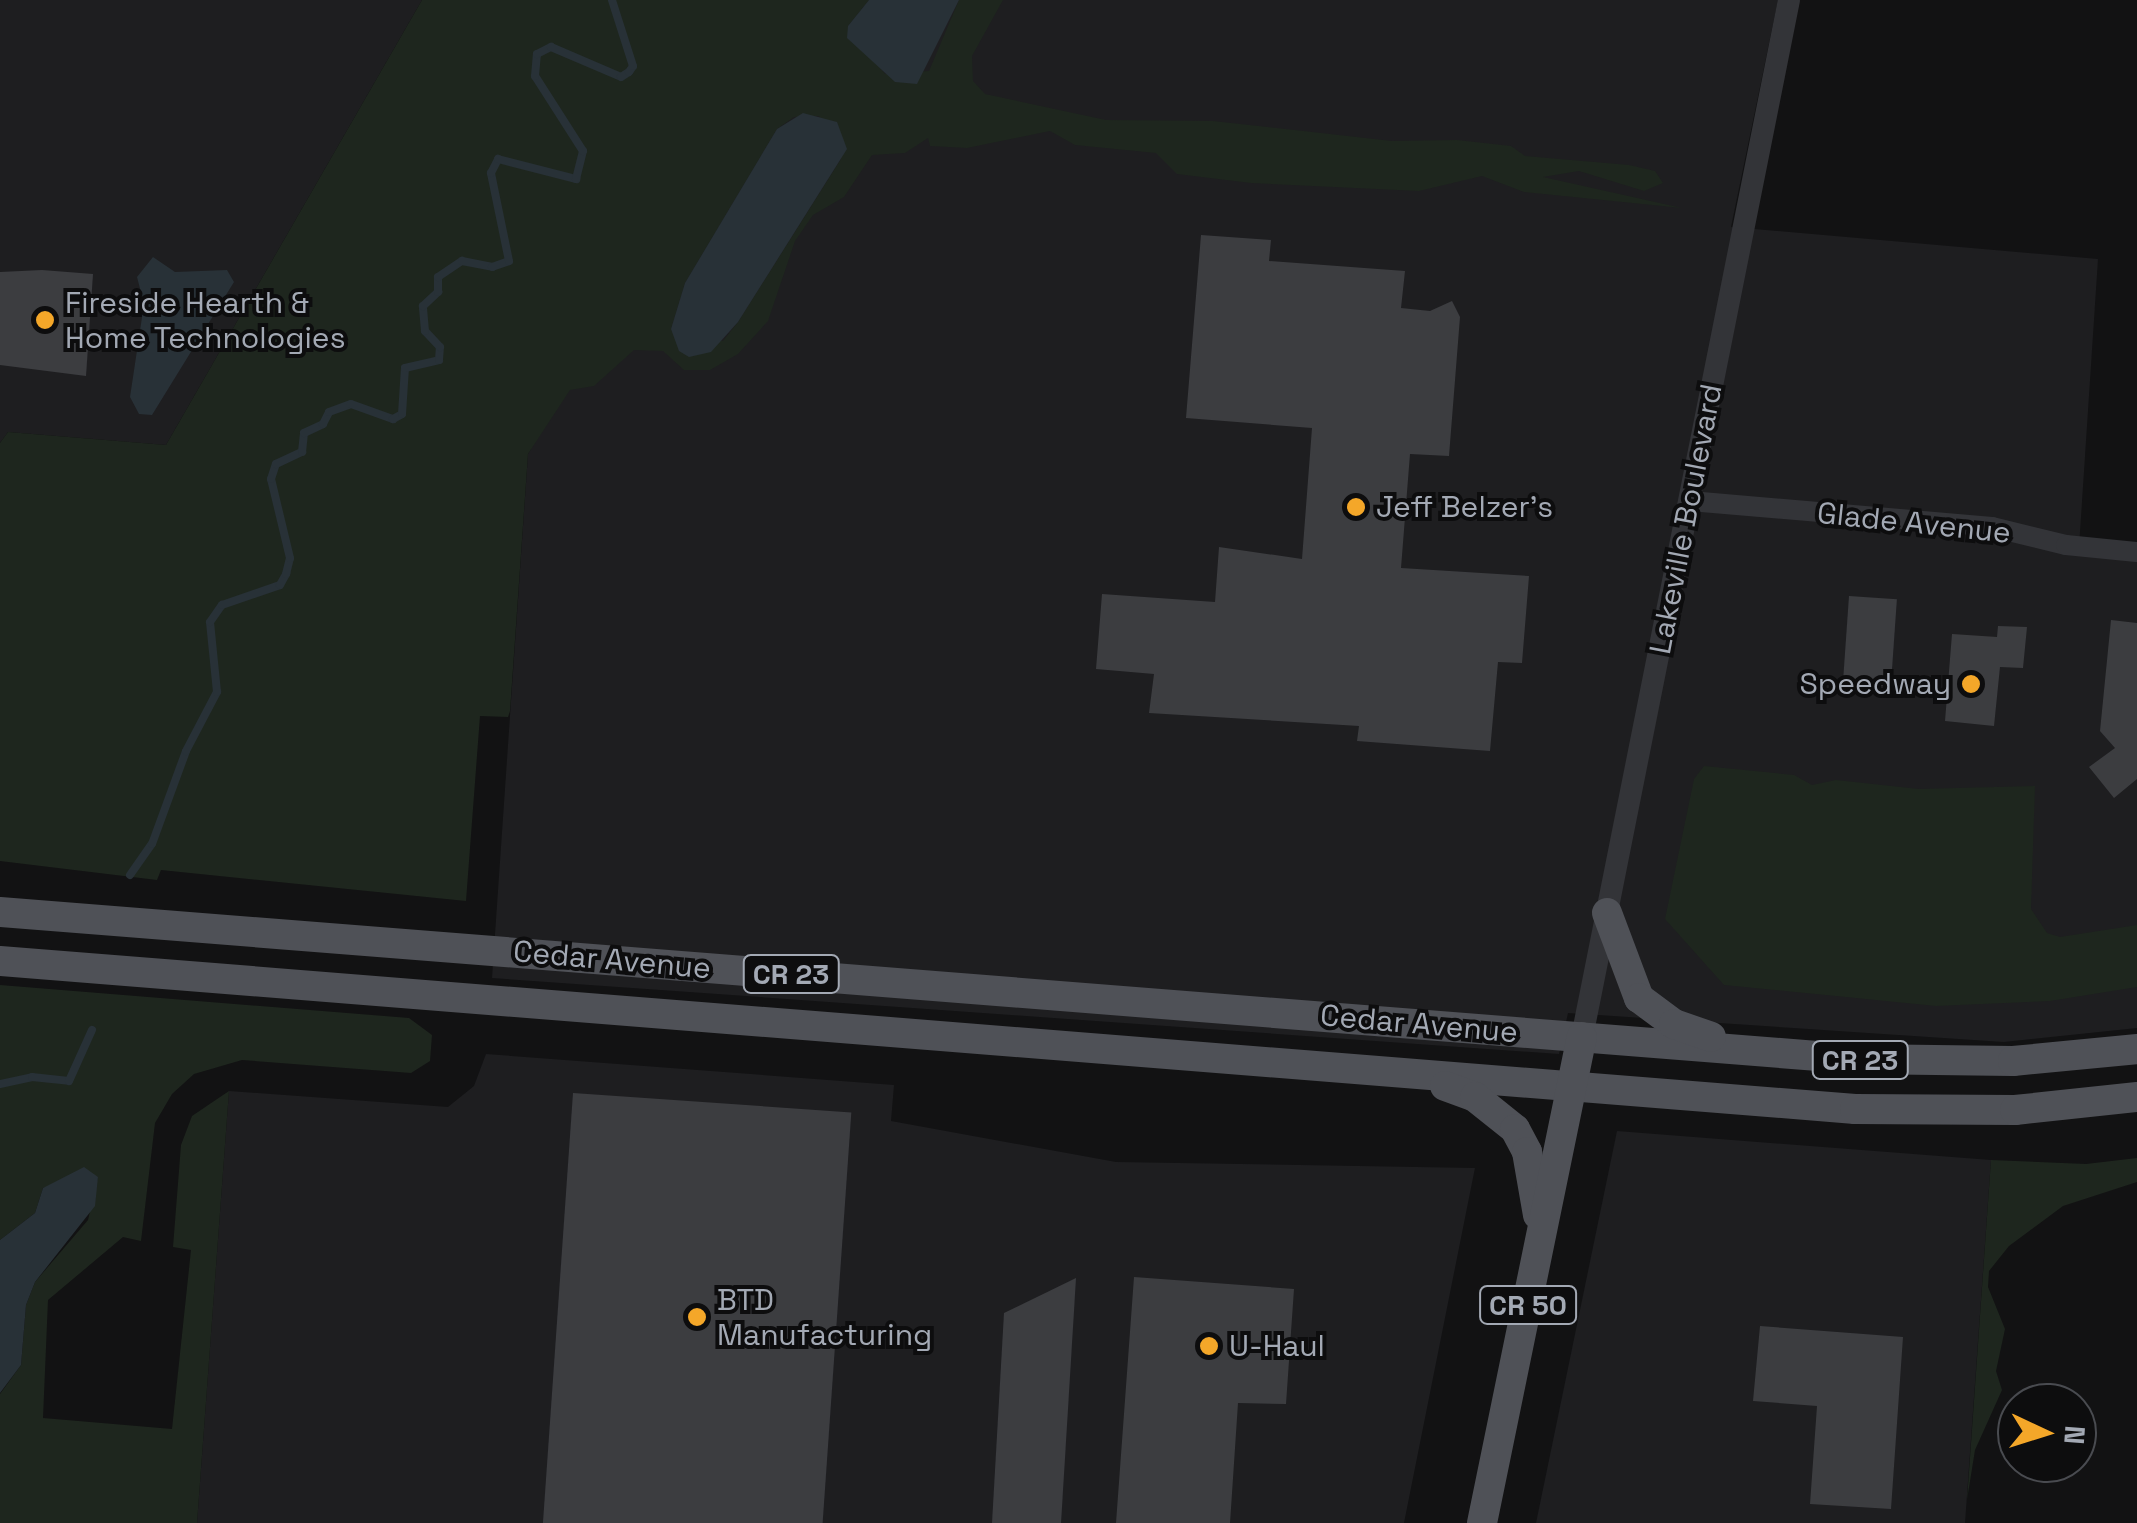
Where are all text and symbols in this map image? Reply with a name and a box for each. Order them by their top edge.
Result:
place label: Fireside Hearth & Home Technologies [65,285,346,356]
marker: Fireside Hearth & Home Technologies [34,309,56,331]
street label: Lakeville Boulevard [1642,381,1730,657]
place label: Jeff Belzer's [1376,489,1553,525]
street label: Glade Avenue [1815,495,2013,551]
marker: Jeff Belzer's [1345,496,1367,518]
place label: Speedway [1799,666,1951,702]
marker: Speedway [1960,673,1982,695]
street label: Cedar Avenue [512,933,712,987]
road number: CR 23 [741,951,841,997]
street label: Cedar Avenue [1319,997,1519,1051]
road number: CR 23 [1810,1037,1910,1083]
place label: BTD Manufacturing [717,1282,932,1352]
road number: CR 50 [1478,1282,1578,1328]
marker: BTD Manufacturing [686,1306,708,1328]
place label: U-Haul [1229,1328,1325,1364]
marker: U-Haul [1198,1335,1220,1357]
north arrow [1997,1383,2097,1483]
text: N [2056,1424,2094,1446]

